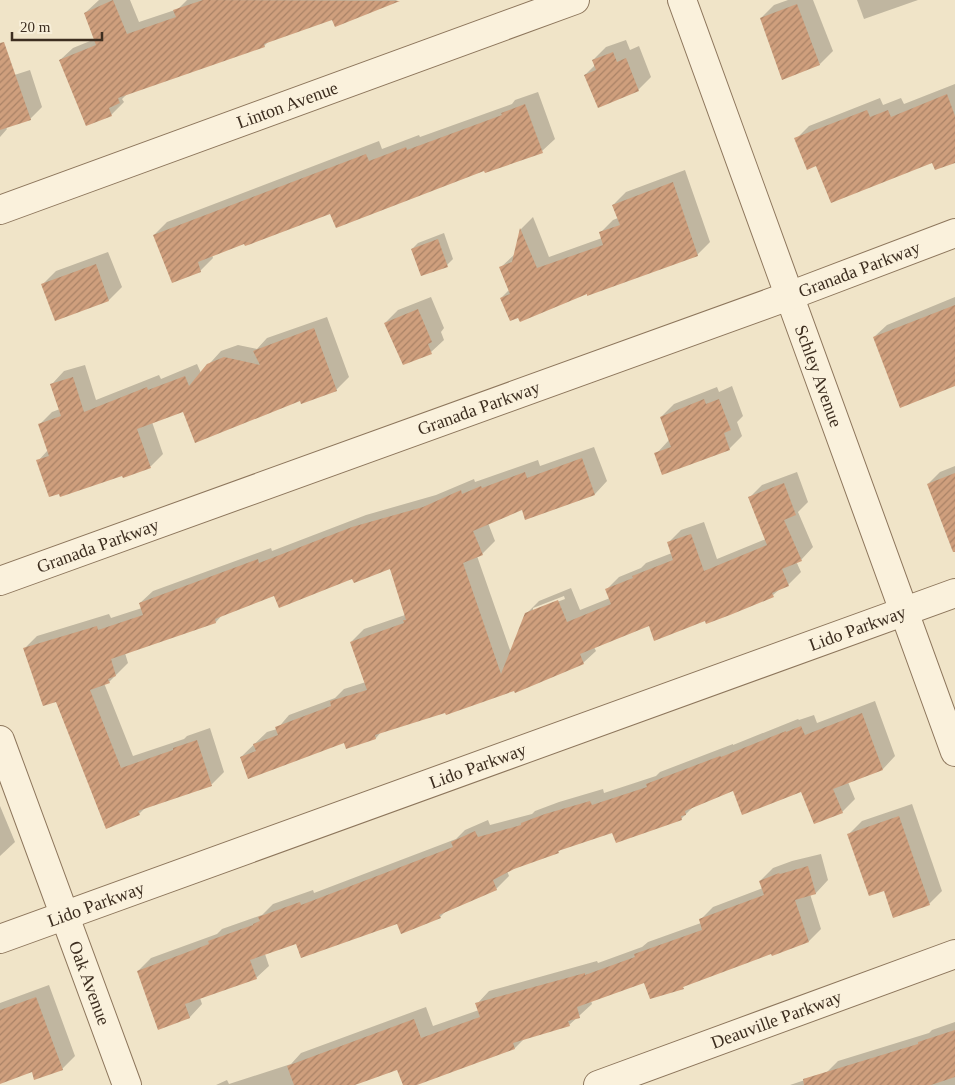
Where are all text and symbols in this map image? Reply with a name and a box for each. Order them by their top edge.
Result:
scale bar [12,10,102,42]
text: 20 m [20,19,51,35]
street label: Linton Avenue [234,77,341,133]
street label: Granada Parkway [796,237,923,302]
street label: Schley Avenue [791,322,846,430]
street label: Granada Parkway [415,377,543,439]
street label: Granada Parkway [34,514,162,577]
street label: Lido Parkway [806,602,909,655]
street label: Lido Parkway [426,739,529,793]
street label: Lido Parkway [45,878,147,931]
street label: Oak Avenue [65,938,114,1028]
street label: Deauville Parkway [708,986,844,1053]

